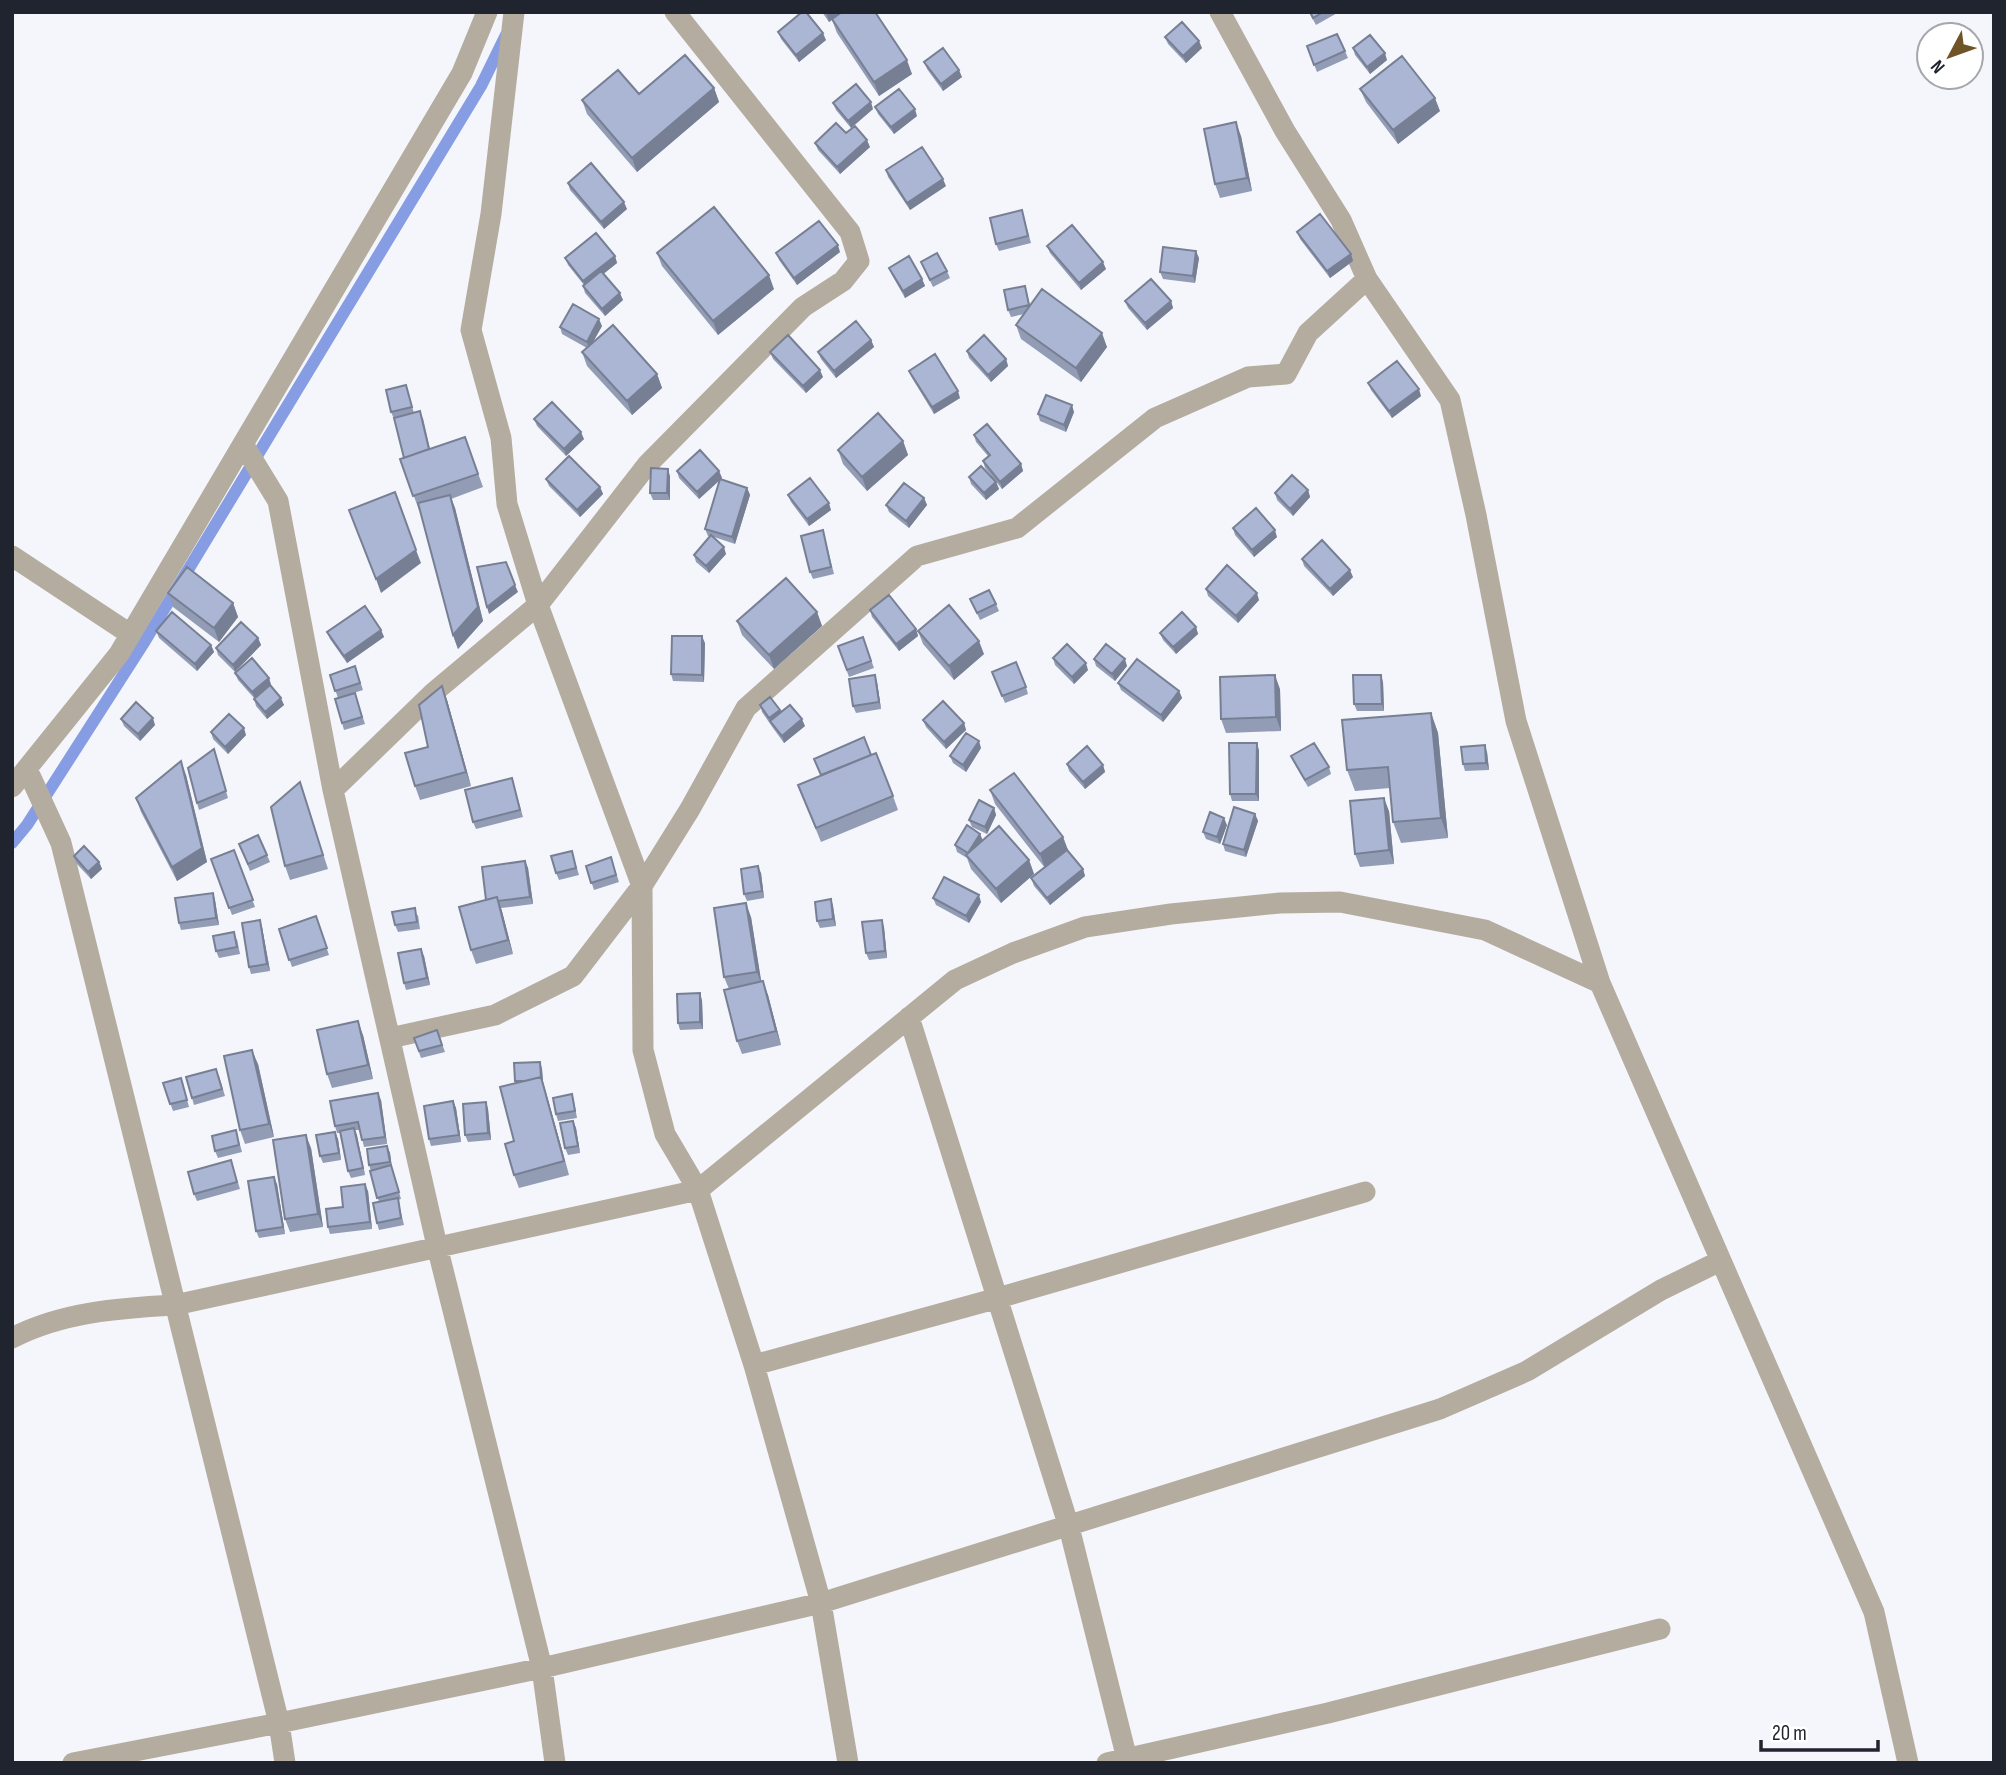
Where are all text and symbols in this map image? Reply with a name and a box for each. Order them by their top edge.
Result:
north arrow [1915,21,1985,91]
text: N [1926,55,1950,78]
scale bar [1761,1708,1878,1752]
text: 20 m [1772,1721,1807,1746]

